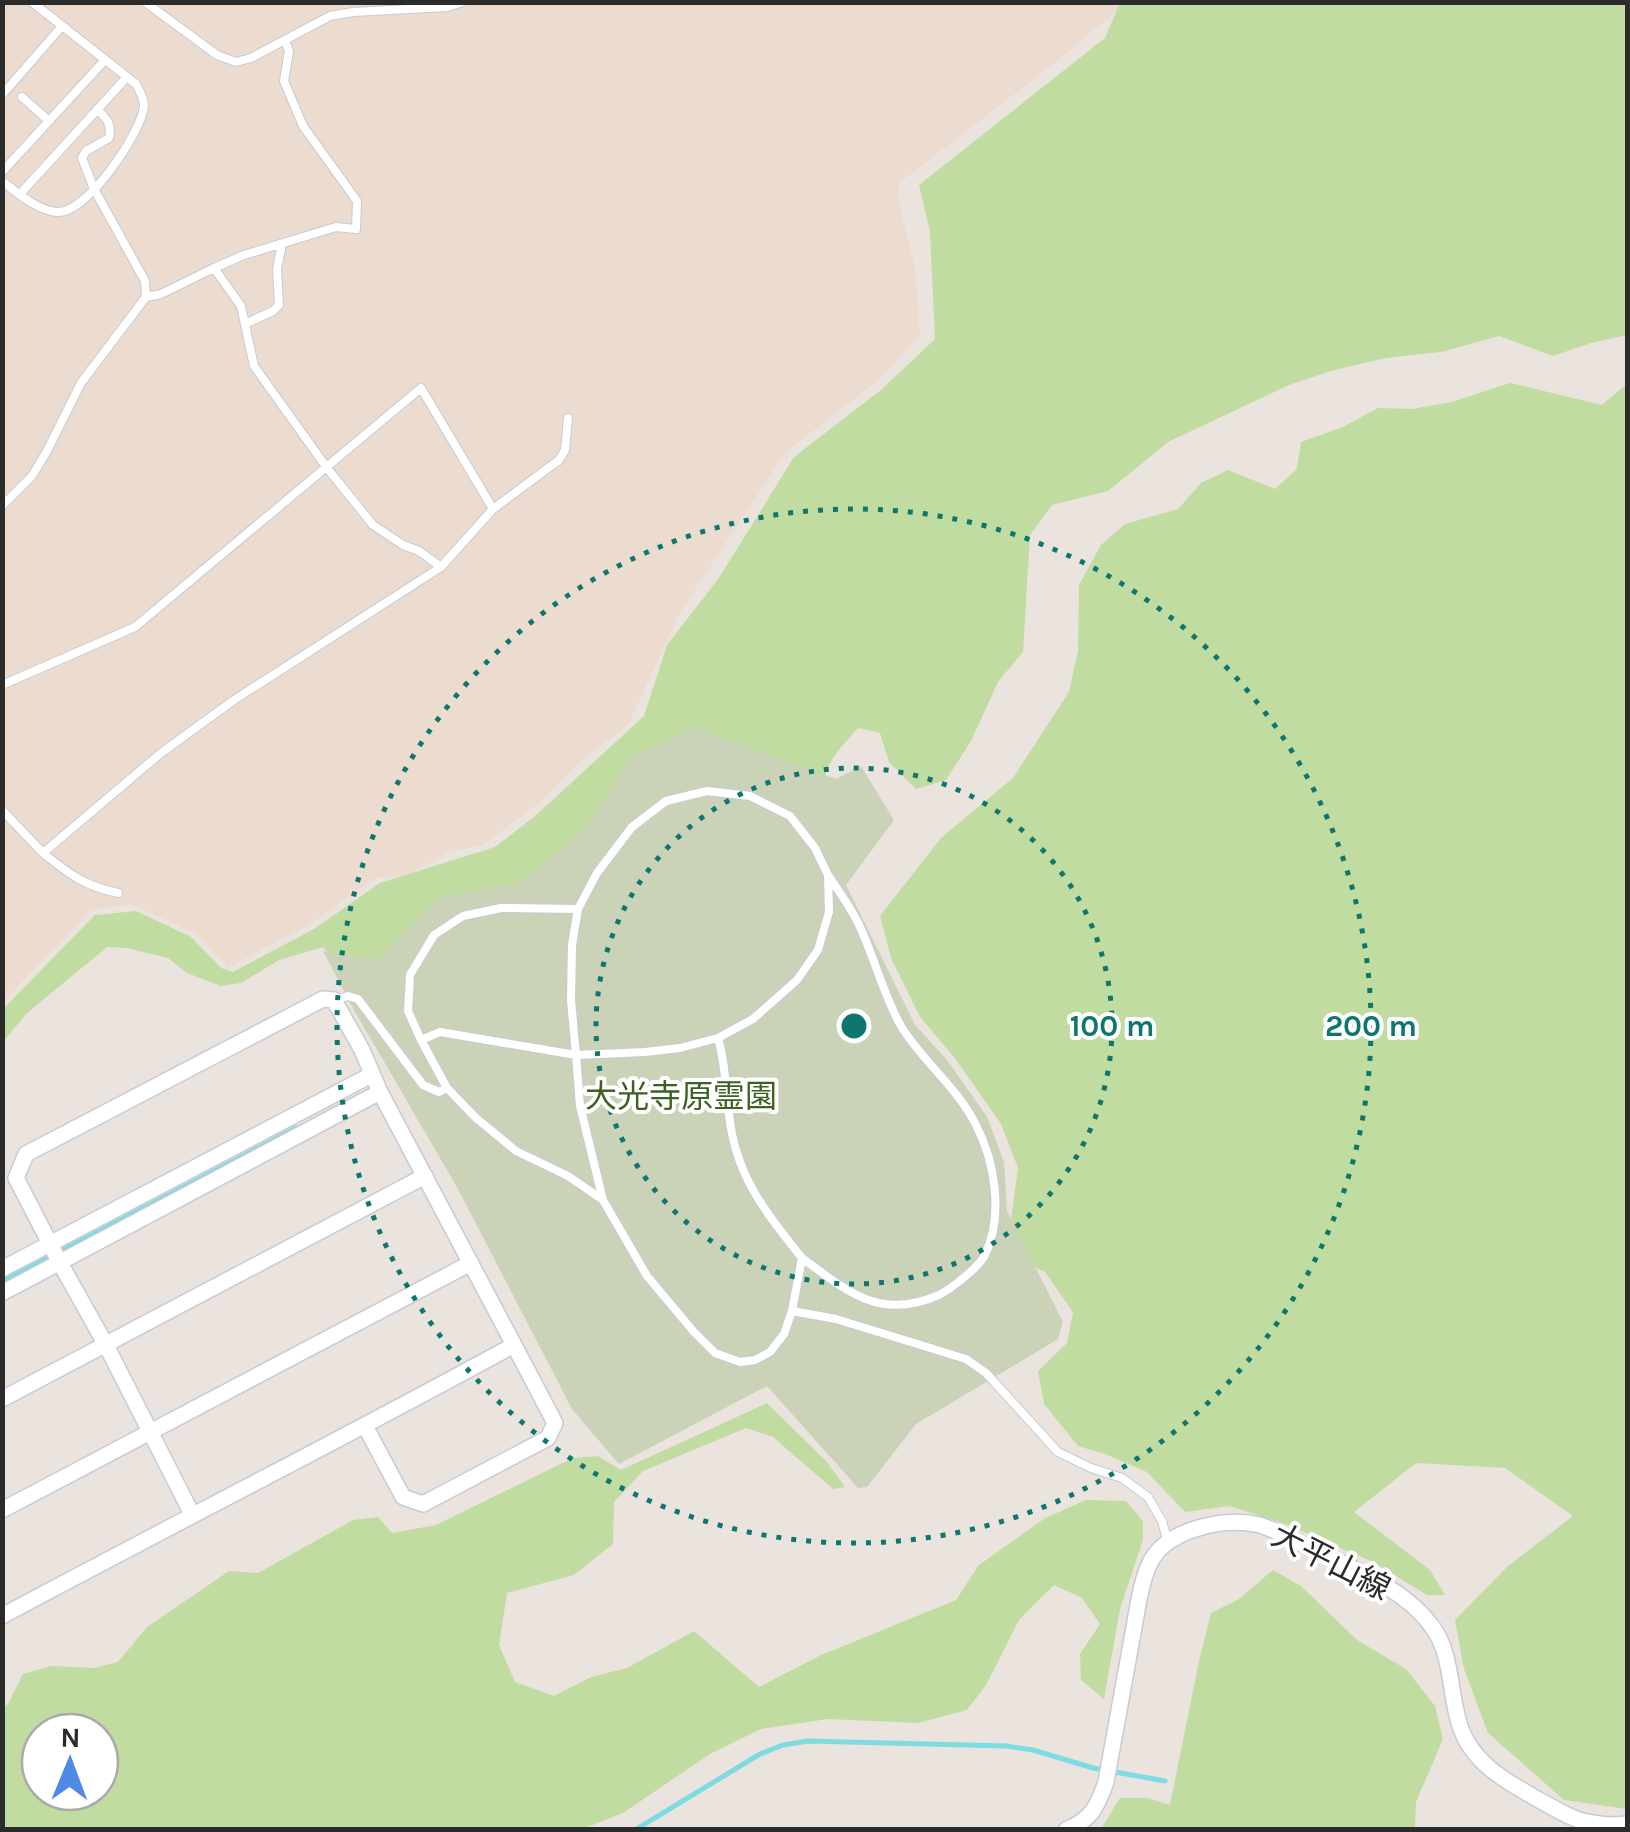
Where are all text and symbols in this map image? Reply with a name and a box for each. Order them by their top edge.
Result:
centre of rings [836,1008,872,1044]
text: 100 m [1070,1008,1154,1044]
text: 200 m [1325,1008,1417,1044]
park label: 大光寺原霊園 [585,1078,777,1115]
street label: 大平山線 [1266,1516,1396,1608]
north arrow [20,1712,120,1812]
text: N [60,1721,81,1754]

